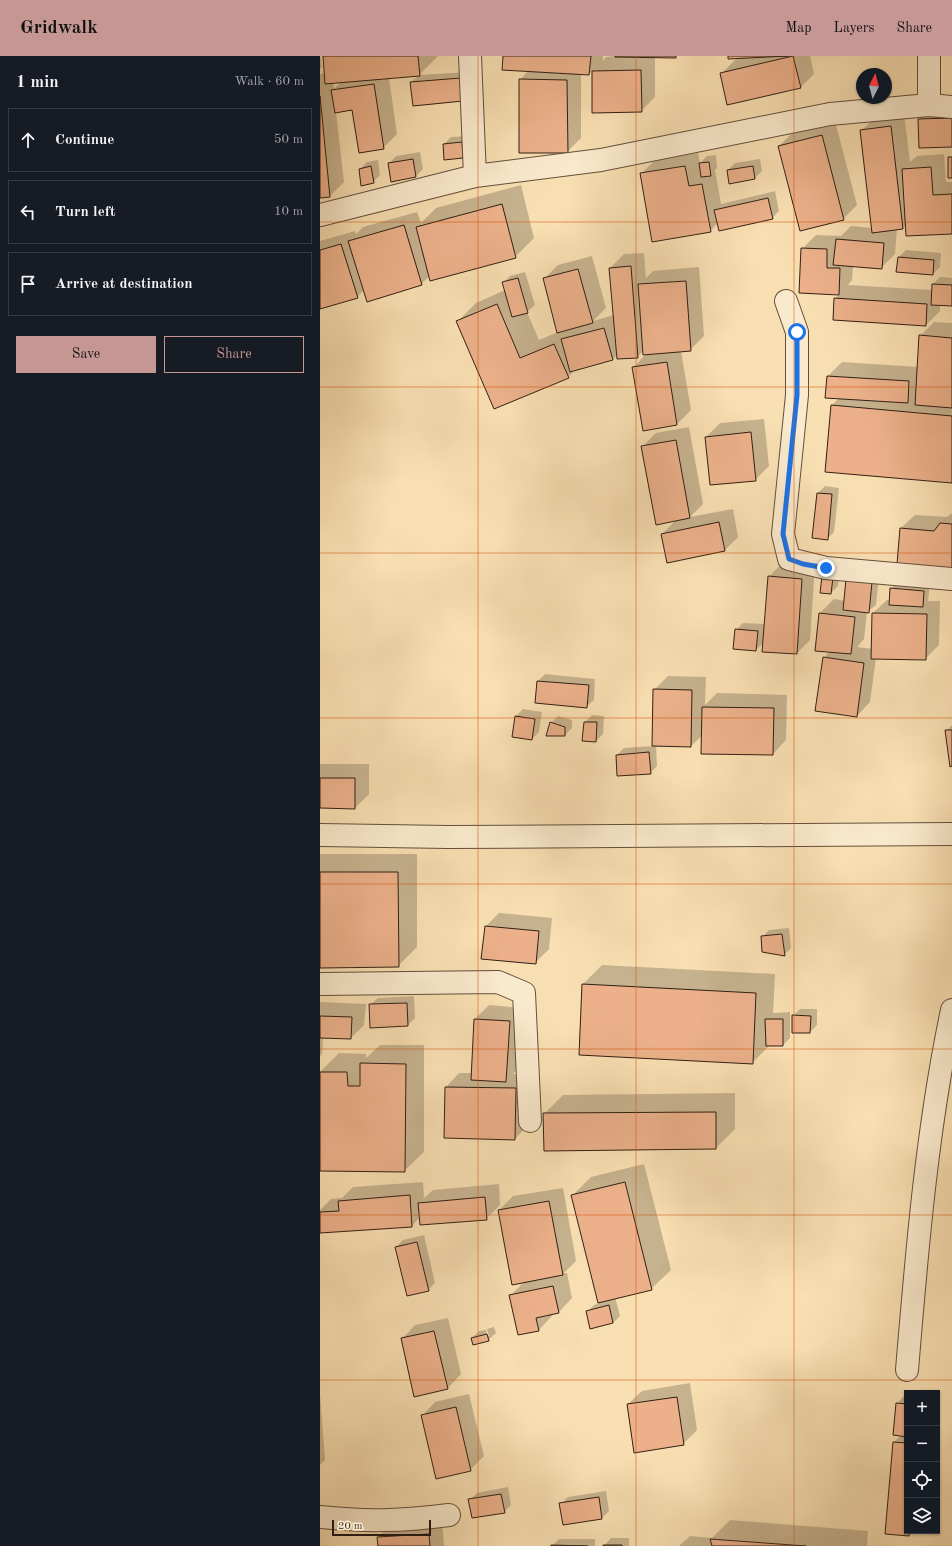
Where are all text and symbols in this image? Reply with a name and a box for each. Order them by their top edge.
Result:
text: Gridwalk [20,19,98,38]
text: Map [786,21,812,35]
text: Layers [834,21,875,35]
text: Share [897,21,932,35]
north arrow [856,68,892,104]
text: 1 min [16,74,59,91]
text: Walk · 60 m [235,75,304,88]
icon: ahead [17,129,39,151]
text: Continue [55,133,114,148]
text: 50 m [274,133,303,146]
icon: left [17,201,39,223]
text: Turn left [55,205,115,220]
text: 10 m [274,205,303,218]
icon: arrive [17,273,39,295]
text: Arrive at destination [55,277,193,292]
route start [788,323,806,341]
button: Save [16,336,156,373]
button: Share [164,336,304,373]
route end [817,559,835,577]
map controls [904,1390,940,1534]
button: + [904,1390,940,1426]
button: − [904,1426,940,1462]
button: locate [904,1462,940,1498]
button: layers [904,1498,940,1534]
scale bar [332,1518,431,1537]
text: 20 m [338,1521,363,1532]

